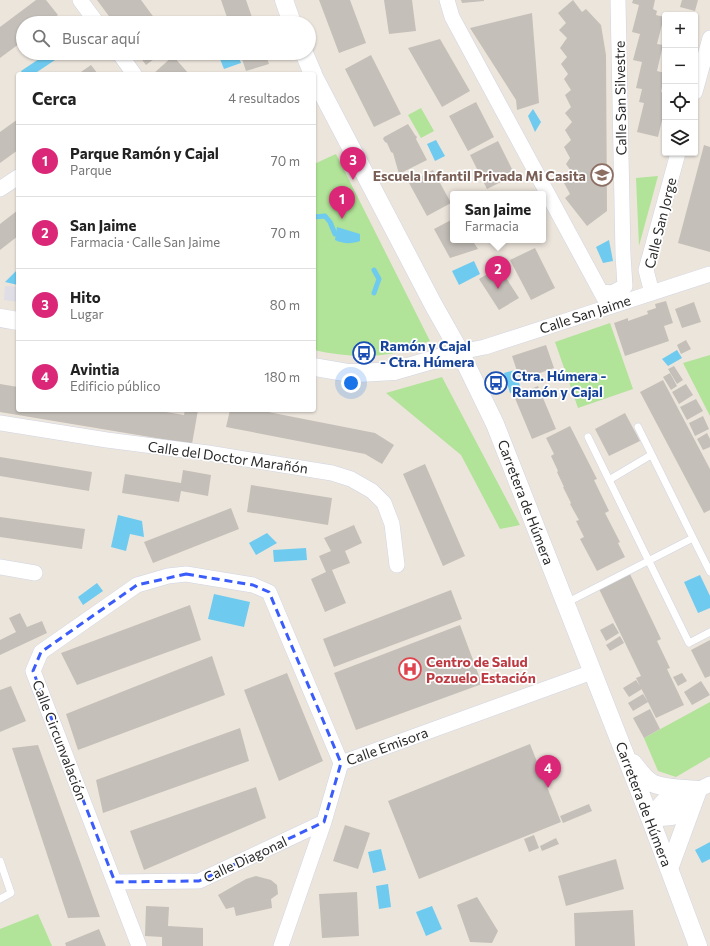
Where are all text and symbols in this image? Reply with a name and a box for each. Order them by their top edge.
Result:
map controls [662,12,698,156]
button: + [662,12,698,48]
search box [16,16,316,60]
icon: search [30,27,52,49]
text: Buscar aquí [62,29,140,47]
street label: Calle San Silvestre [610,40,630,156]
button: − [662,48,698,84]
button: locate [662,84,698,120]
text: Cerca [32,88,77,109]
text: 4 resultados [228,90,300,106]
button: layers [662,120,698,156]
text: Parque Ramón y Cajal [70,144,219,162]
pin: 3 [340,147,366,180]
text: 1 [42,153,48,169]
text: 70 m [271,153,300,169]
text: Parque [70,162,112,178]
school or university icon: Escuela Infantil Privada Mi Casita [589,162,615,188]
place label: Escuela Infantil Privada Mi Casita [373,167,586,184]
street label: Calle San Jorge [640,176,680,270]
pin: 1 [329,186,355,219]
popup [450,191,546,243]
text: San Jaime [465,200,531,218]
text: San Jaime [70,216,136,234]
text: Farmacia [465,218,519,234]
text: 2 [41,225,49,241]
text: 70 m [271,225,300,241]
text: Farmacia · Calle San Jaime [70,234,220,250]
pin: 2 [485,256,511,289]
text: Hito [70,288,101,306]
street label: Calle San Jaime [537,291,633,337]
text: 3 [41,297,49,313]
text: 80 m [270,297,300,313]
text: Lugar [70,306,104,322]
place label: Ramón y Cajal - Ctra. Húmera [380,337,474,370]
bus stop icon: Ramón y Cajal - Ctra. Húmera [351,340,377,366]
text: Avintia [70,360,119,378]
place label: Ctra. Húmera - Ramón y Cajal [512,367,606,400]
text: 4 [41,369,49,385]
text: 180 m [264,369,300,385]
bus stop icon: Ctra. Húmera - Ramón y Cajal [483,370,509,396]
your location [341,373,361,393]
text: Edificio público [70,378,161,394]
street label: Calle del Doctor Marañón [147,437,309,477]
street label: Carretera de Húmera [494,437,558,567]
place label: Centro de Salud Pozuelo Estación [426,653,536,686]
hospital icon: Centro de Salud Pozuelo Estación [397,656,423,682]
street label: Calle Circunvalación [29,677,91,803]
street label: Calle Emisora [344,723,430,769]
street label: Carretera de Húmera [612,739,676,869]
pin: 4 [535,755,561,788]
street label: Calle Diagonal [201,832,289,886]

